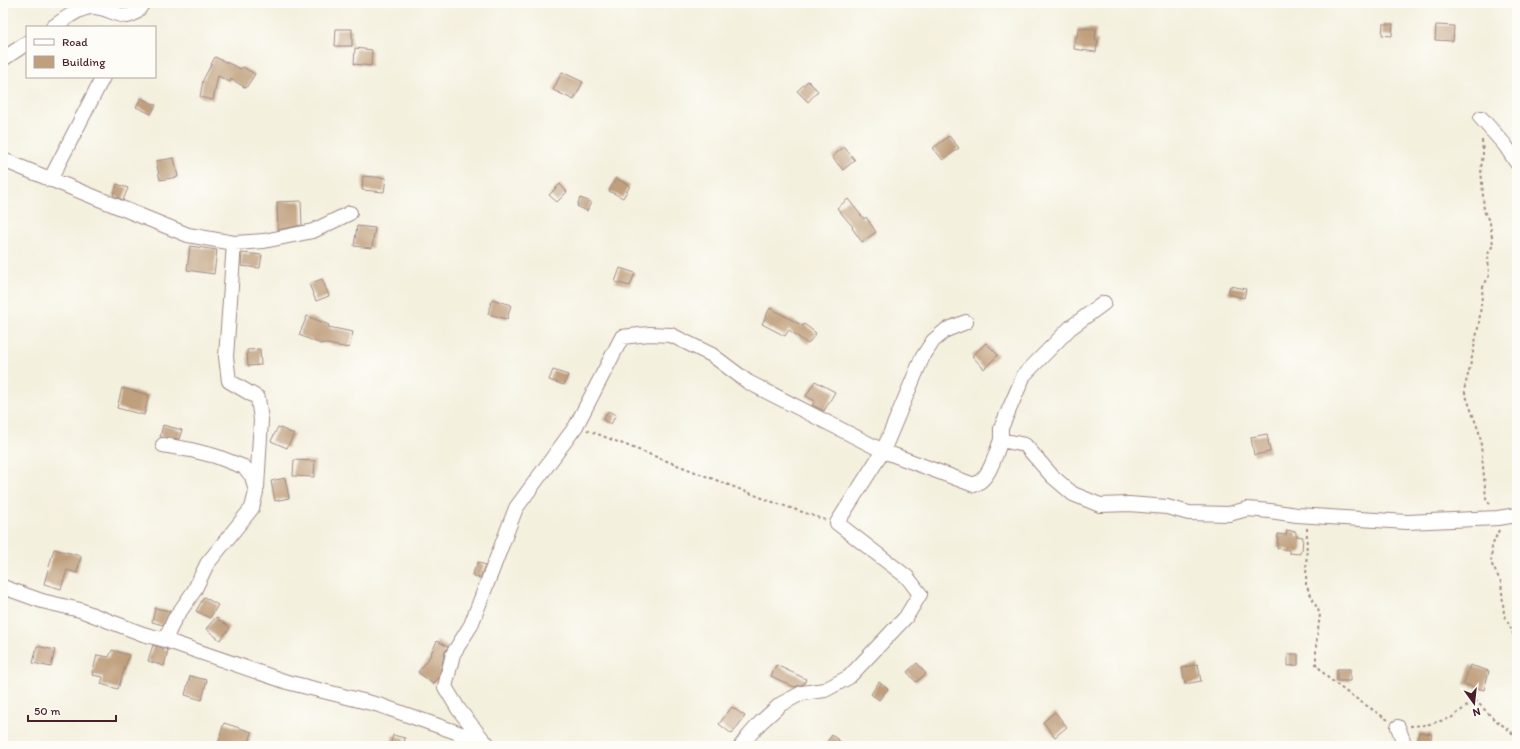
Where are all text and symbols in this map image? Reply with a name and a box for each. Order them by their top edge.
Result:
legend [26,26,156,78]
text: Road [62,35,88,49]
text: Building [62,55,106,69]
north arrow [1454,683,1494,723]
scale bar [28,697,116,723]
text: 50 m [34,704,60,718]
text: N [1471,705,1482,719]

